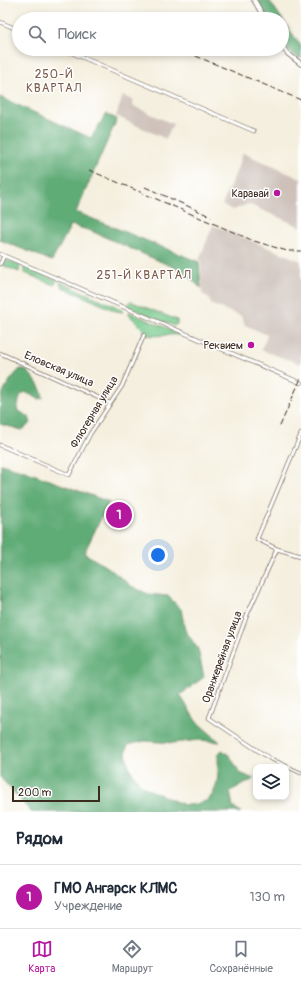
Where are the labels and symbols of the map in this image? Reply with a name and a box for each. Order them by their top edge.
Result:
district label: 250-Й КВАРТАЛ [26,67,82,96]
place label: Каравай [231,187,269,200]
marker: Каравай [272,188,282,198]
district label: 251-Й КВАРТАЛ [97,268,191,283]
place label: Реквием [203,339,243,352]
marker: Реквием [246,340,256,350]
street label: Еловская улица [22,349,96,389]
street label: Флюгерная улица [67,374,121,450]
pin: 1 [106,500,132,530]
your location [148,545,168,565]
street label: Оранжерейная улица [199,609,245,705]
scale bar [12,784,100,803]

